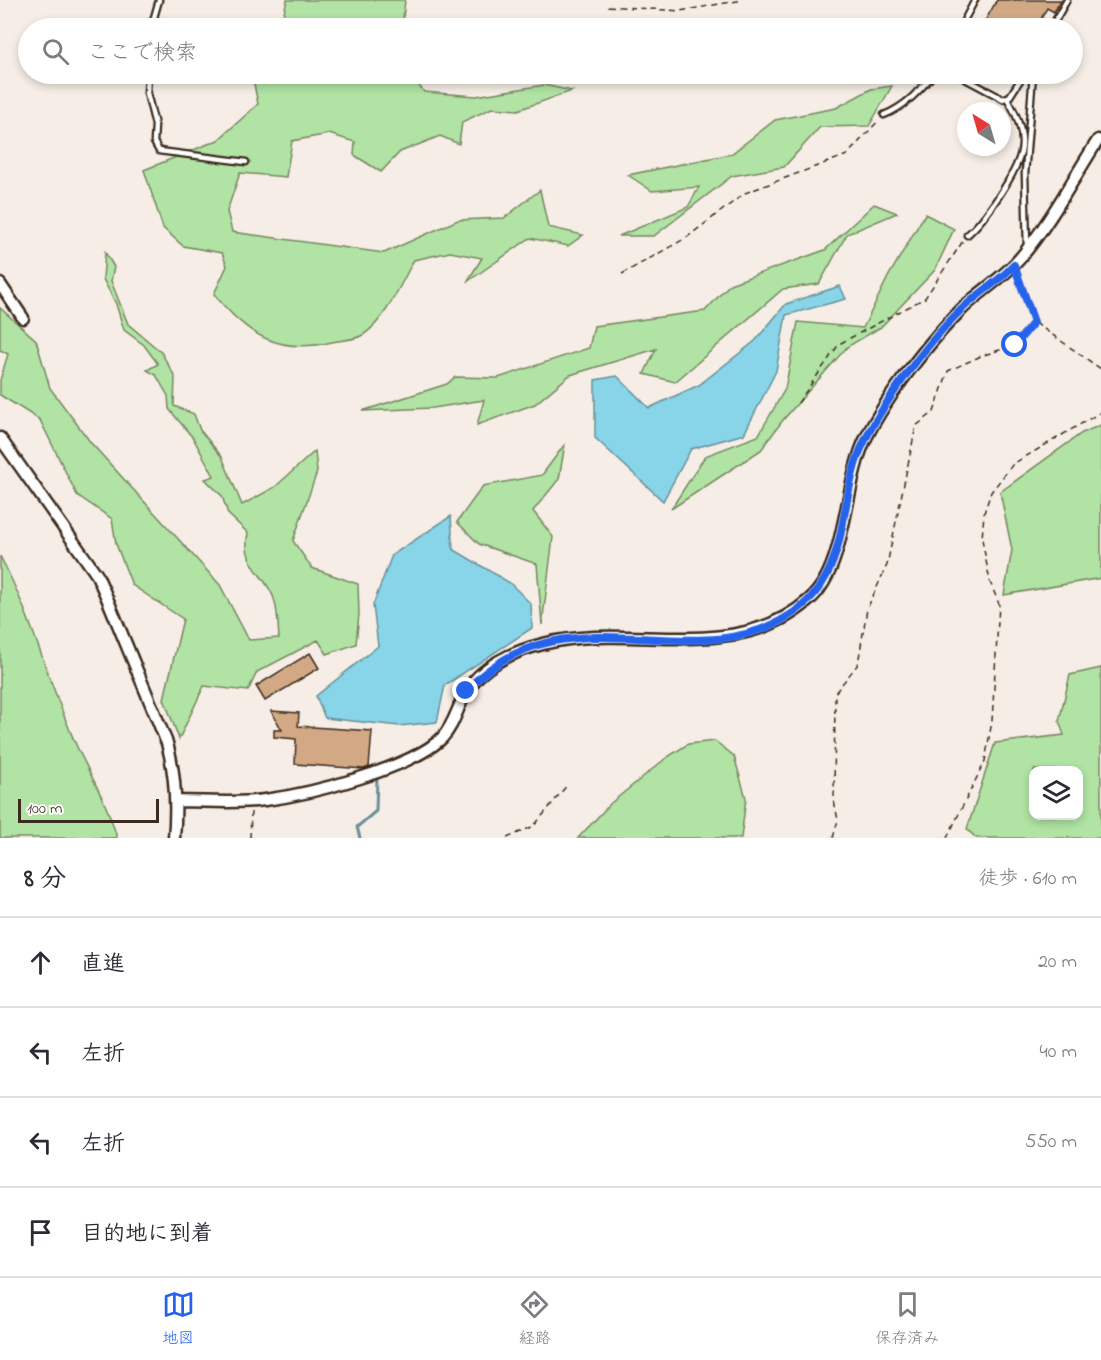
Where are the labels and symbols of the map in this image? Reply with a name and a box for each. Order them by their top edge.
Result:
north arrow [957,102,1011,156]
route start [1001,331,1027,357]
route end [452,677,478,703]
scale bar [18,796,159,824]

